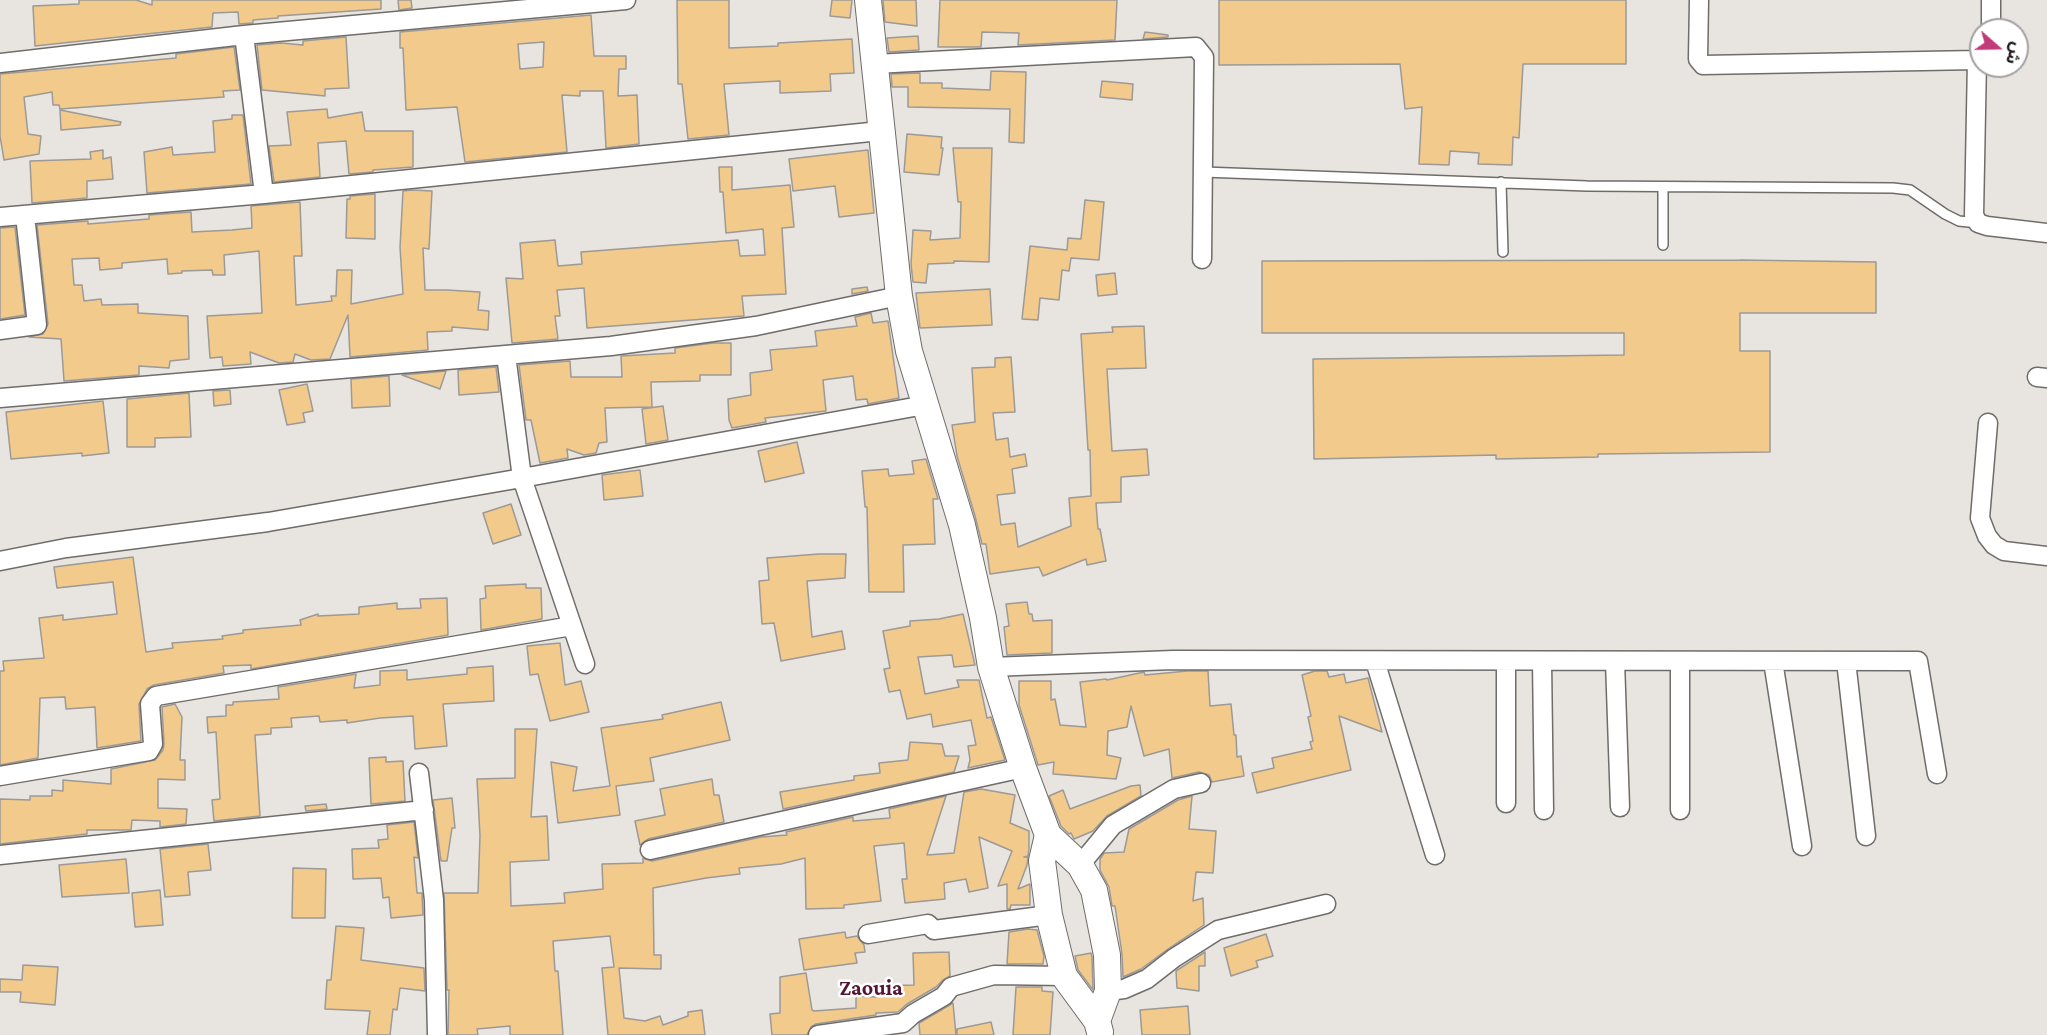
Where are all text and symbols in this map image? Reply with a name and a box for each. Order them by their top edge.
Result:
north arrow [1969,18,2029,78]
text: ش [2003,40,2026,67]
district label: Zaouia [839,975,903,1001]

